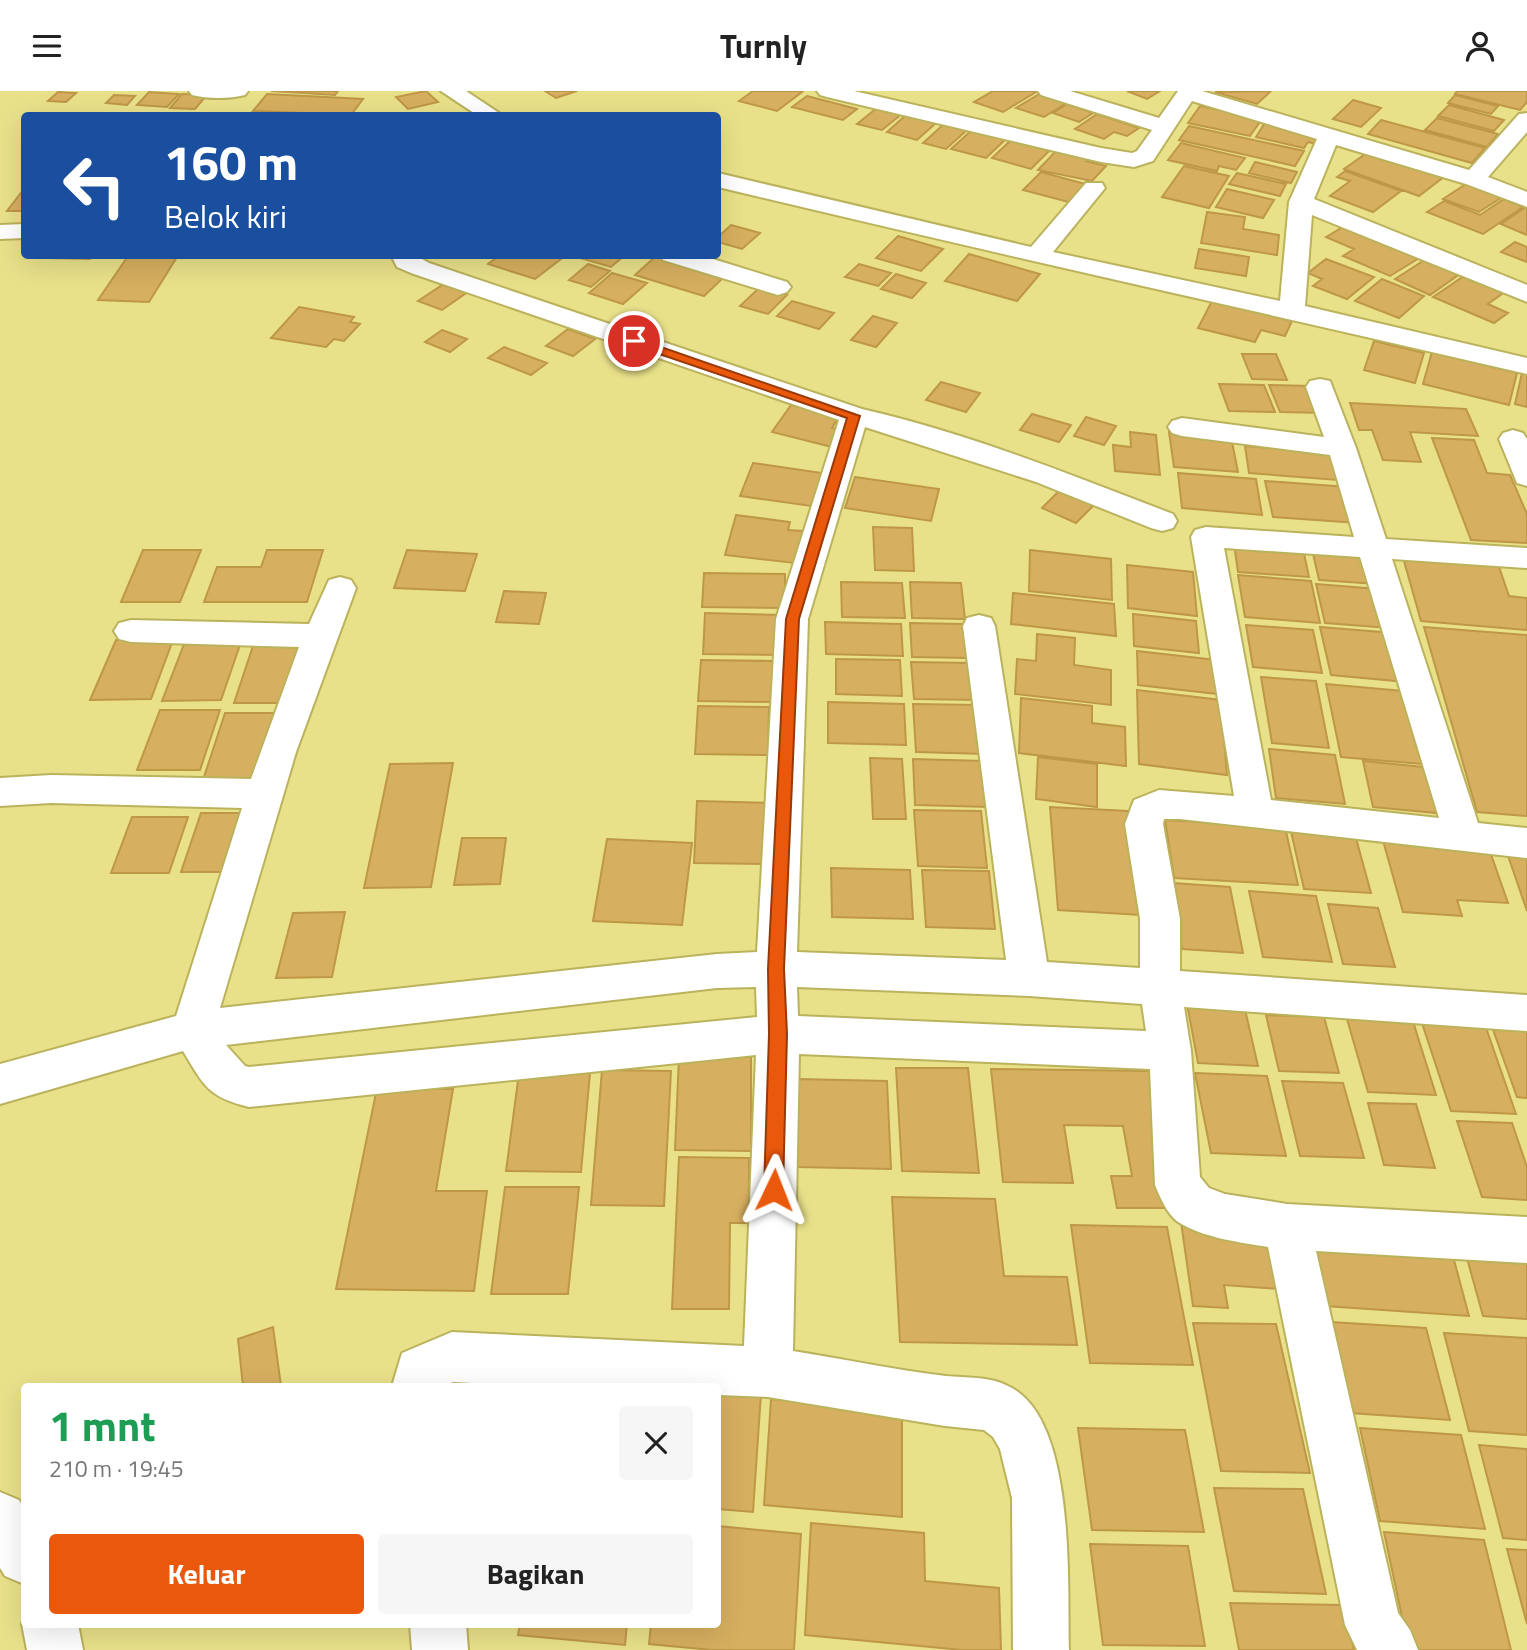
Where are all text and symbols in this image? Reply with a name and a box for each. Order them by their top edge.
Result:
text: Turnly [720,22,807,70]
icon: menu [28,27,66,65]
icon: person [1461,27,1499,65]
text: 160 m [164,124,298,199]
icon: left [49,140,140,231]
text: Belok kiri [164,192,287,240]
pin [604,311,664,371]
icon: arrive [615,322,653,360]
position arrow [737,1153,811,1227]
text: 1 mnt [49,1393,156,1457]
button: close [619,1406,693,1480]
text: 210 m · 19:45 [49,1451,184,1486]
button: Keluar [49,1534,364,1614]
button: Bagikan [378,1534,693,1614]

